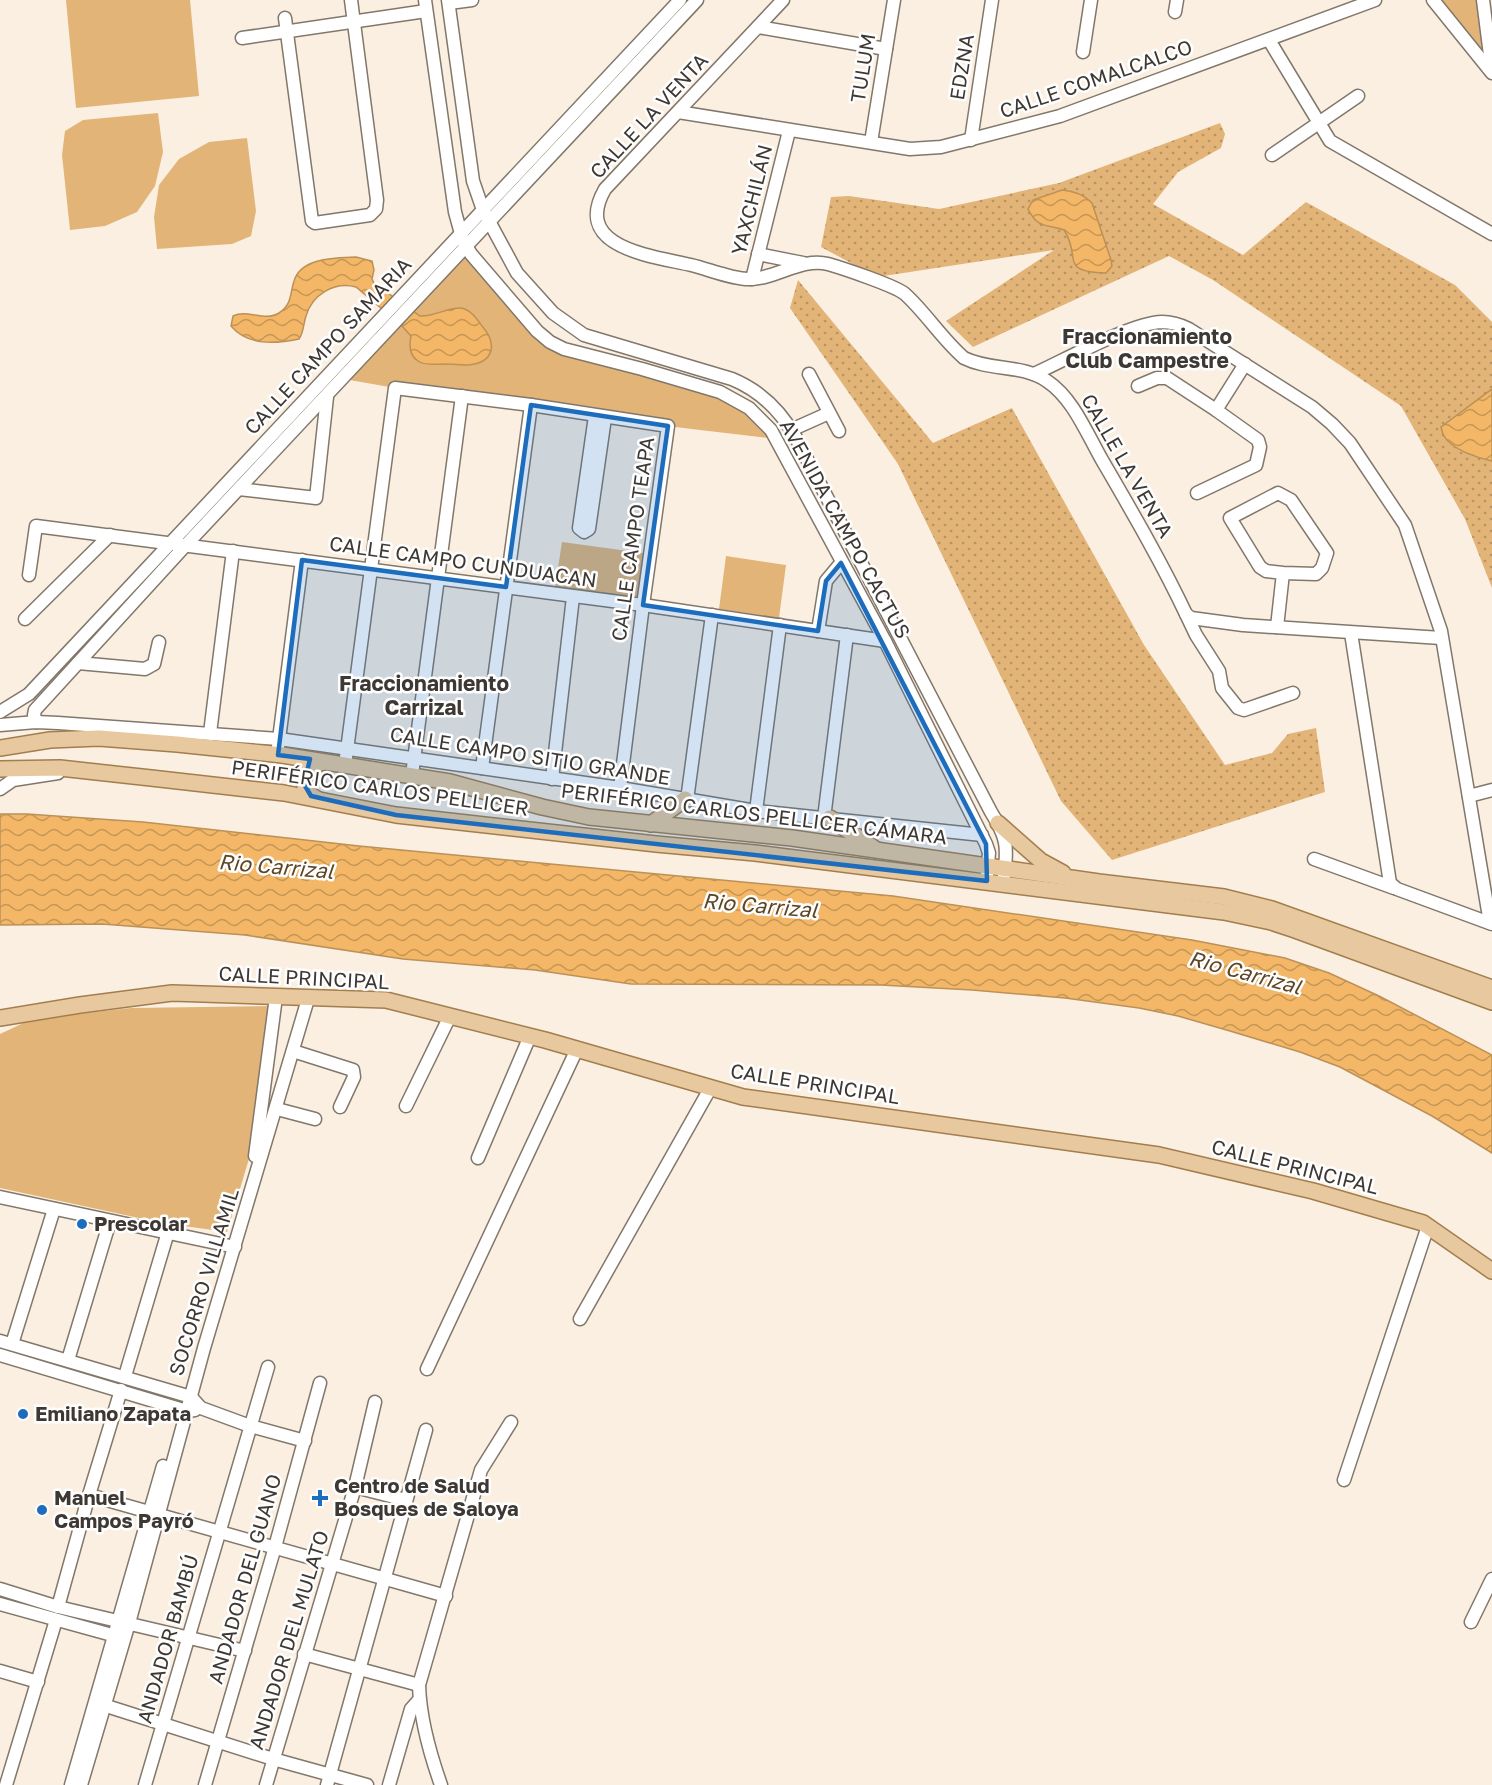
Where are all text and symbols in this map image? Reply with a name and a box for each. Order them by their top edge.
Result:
street label: TULUM [845,32,879,104]
street label: EDZNA [944,32,978,102]
street label: CALLE COMALCALCO [996,34,1195,122]
street label: CALLE LA VENTA [584,48,712,183]
street label: YAXCHILÁN [726,142,776,258]
street label: CALLE CAMPO SAMARIA [239,252,416,439]
district label: Fraccionamiento Club Campestre [1062,323,1232,373]
street label: CALLE LA VENTA [1077,389,1179,542]
street label: AVENIDA CAMPO CACTUS [776,415,916,642]
street label: CALLE CAMPO TEAPA [606,435,658,643]
street label: CALLE CAMPO CUNDUACAN [328,530,598,592]
district label: Fraccionamiento Carrizal [339,670,509,720]
street label: CALLE CAMPO SITIO GRANDE [388,721,672,789]
street label: PERIFÉRICO CARLOS PELLICER [230,754,530,820]
street label: PERIFÉRICO CARLOS PELLICER CÁMARA [560,777,949,849]
water label: Rio Carrizal [218,848,336,884]
water label: Rio Carrizal [702,887,820,923]
water label: Rio Carrizal [1186,945,1305,1000]
street label: CALLE PRINCIPAL [218,961,390,993]
street label: CALLE PRINCIPAL [729,1058,901,1108]
street label: CALLE PRINCIPAL [1209,1134,1381,1198]
street label: SOCORRO VILLAMIL [163,1185,243,1378]
place label: Prescolar [94,1211,188,1235]
marker: Prescolar [75,1217,89,1231]
place label: Emiliano Zapata [35,1401,191,1425]
marker: Emiliano Zapata [16,1407,30,1421]
street label: ANDADOR DEL GUANO [203,1471,285,1686]
place label: Centro de Salud Bosques de Saloya [334,1473,519,1520]
place label: Manuel Campos Payró [54,1485,194,1532]
marker: Centro de Salud Bosques de Saloya [311,1489,329,1507]
marker: Manuel Campos Payró [35,1503,49,1517]
street label: ANDADOR DEL MULATO [243,1527,333,1752]
street label: ANDADOR BAMBÚ [131,1551,203,1726]

